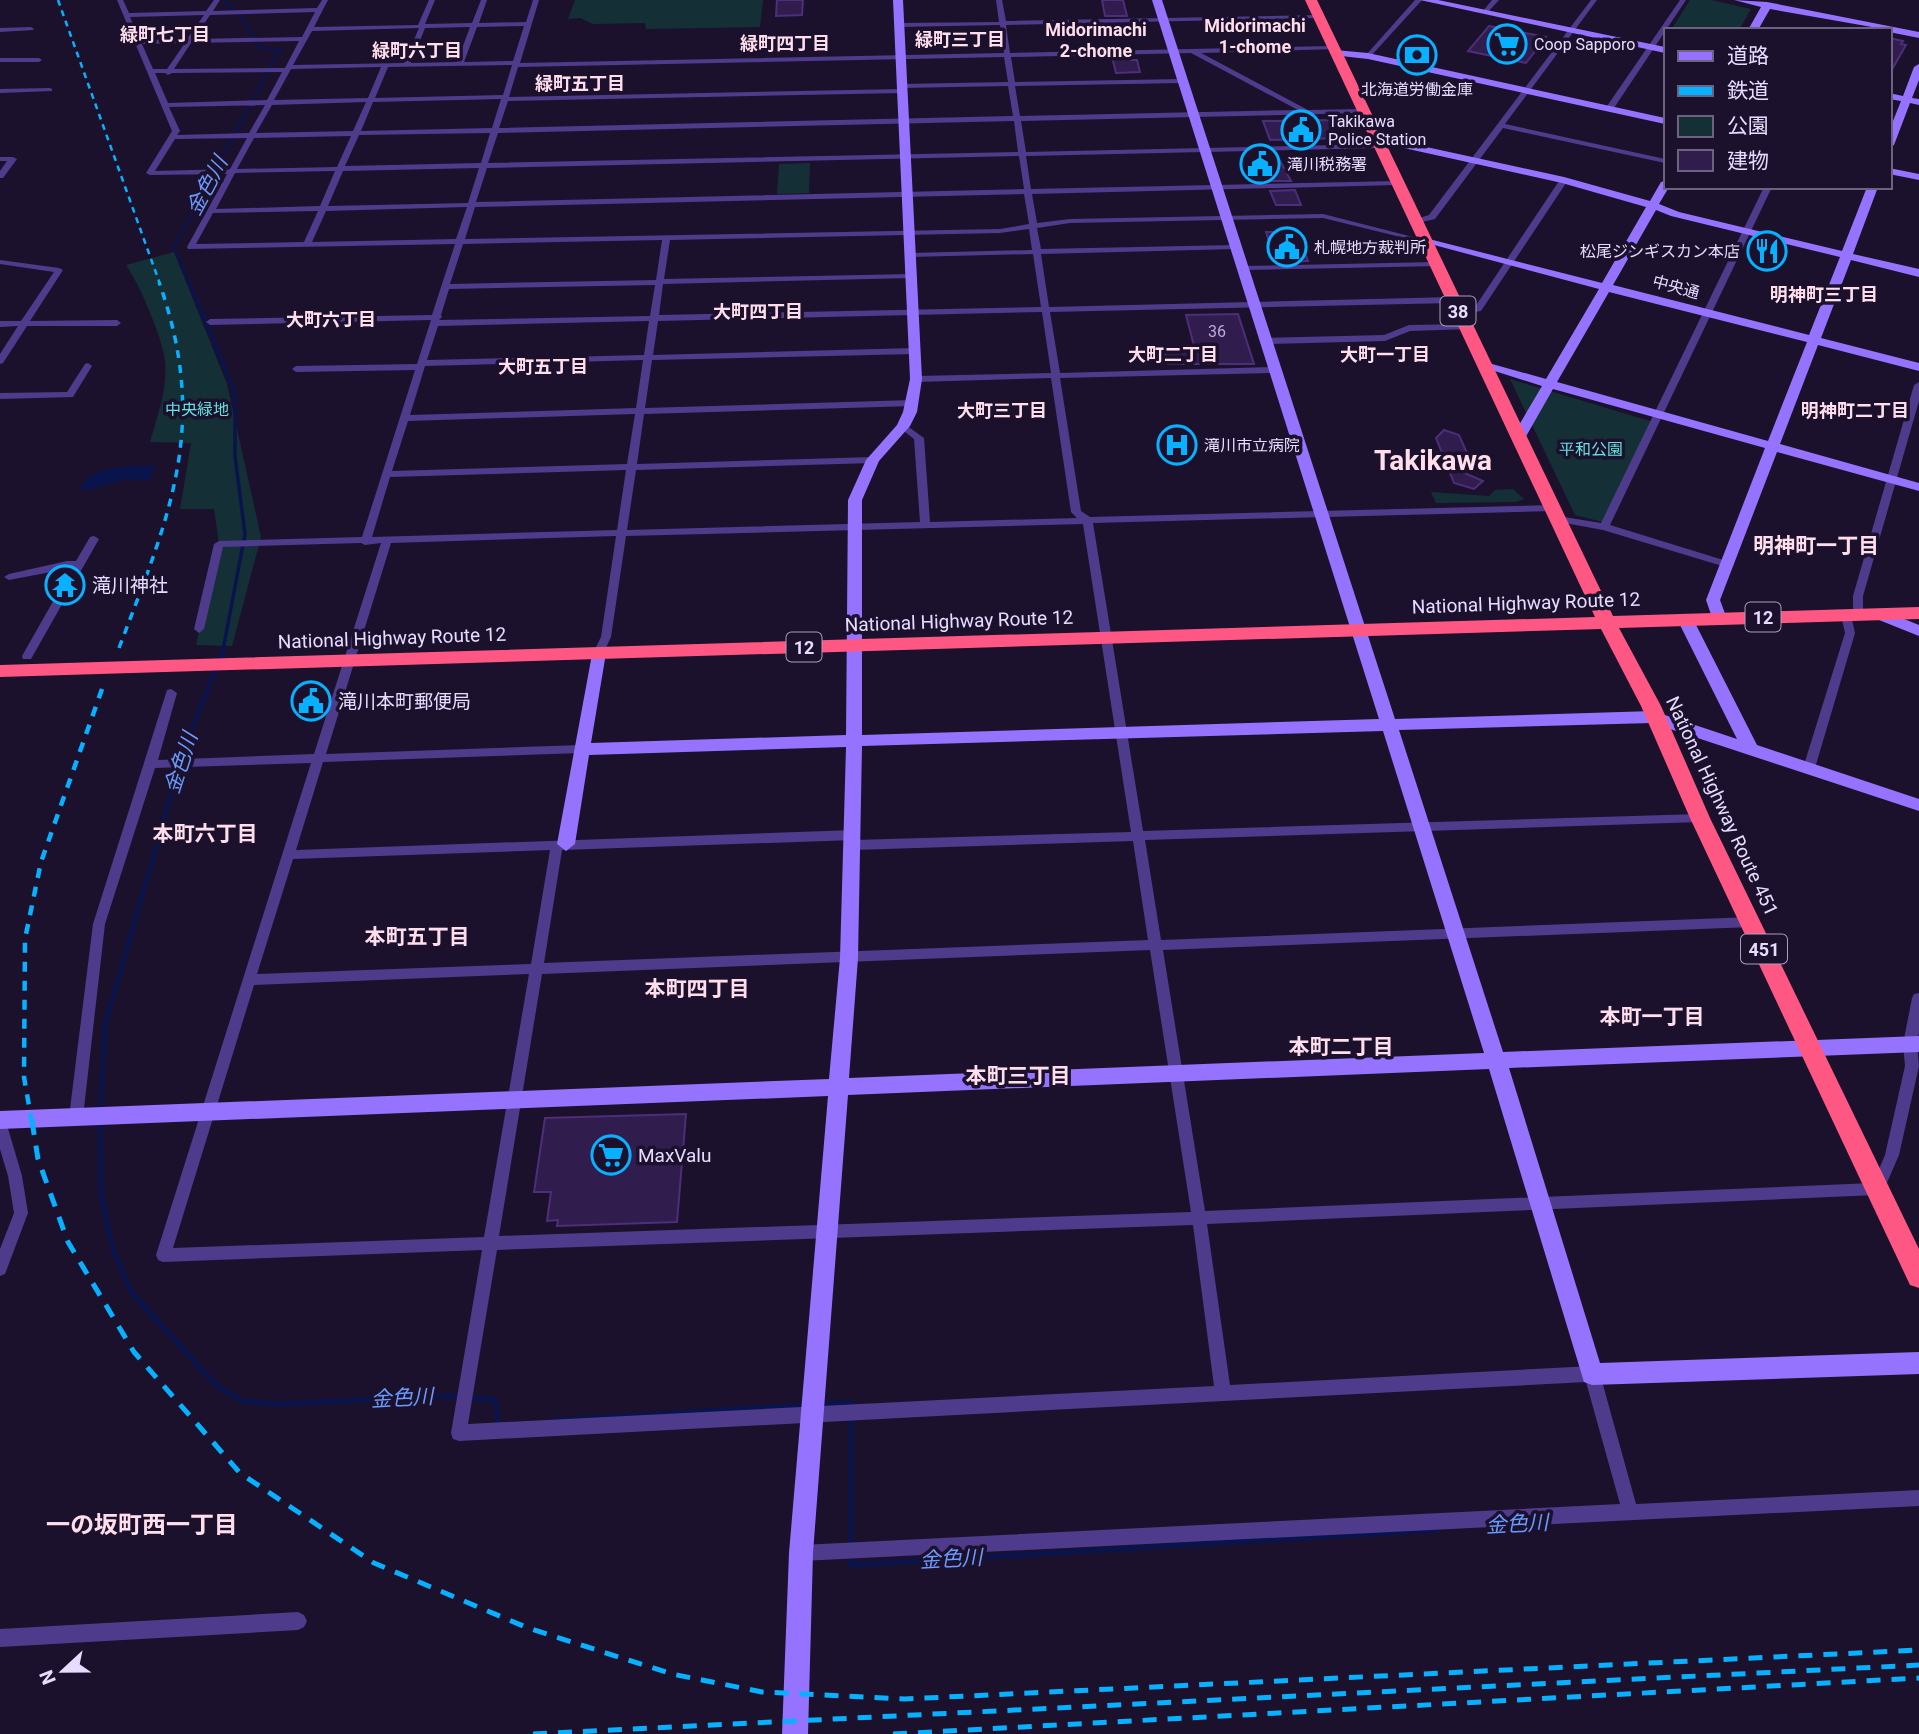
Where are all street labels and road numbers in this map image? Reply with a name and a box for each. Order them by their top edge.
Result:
street label: 中央通 [1650,272,1702,302]
road number: 38 [1440,296,1476,326]
street label: National Highway Route 12 [1411,588,1641,618]
road number: 12 [1746,602,1780,632]
street label: National Highway Route 12 [844,606,1074,636]
street label: National Highway Route 12 [277,623,507,653]
road number: 12 [786,632,822,662]
street label: National Highway Route 451 [1661,693,1783,919]
road number: 451 [1741,934,1787,964]

